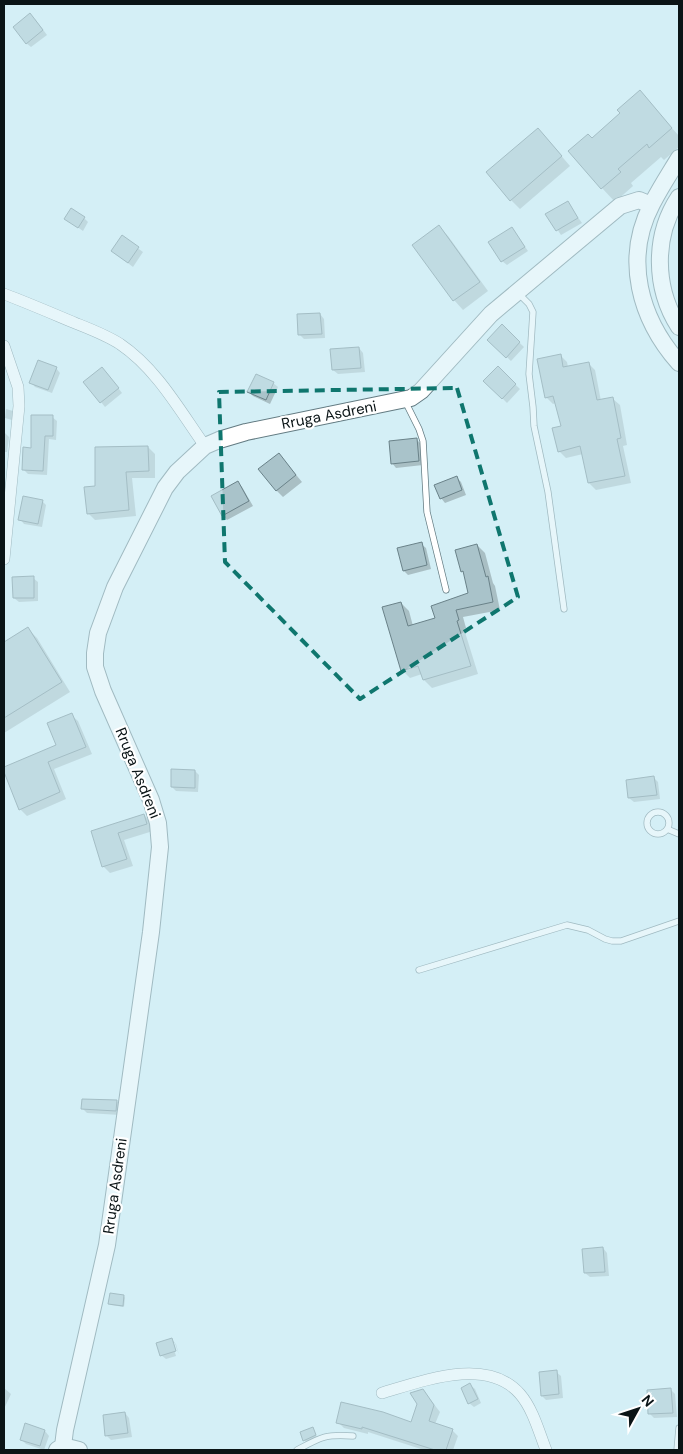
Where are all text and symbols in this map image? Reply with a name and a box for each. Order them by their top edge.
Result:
street label: Rruga Asdreni [280,396,378,434]
street label: Rruga Asdreni [111,725,165,821]
street label: Rruga Asdreni [98,1137,132,1235]
north arrow [613,1384,663,1434]
text: N [638,1391,658,1410]

